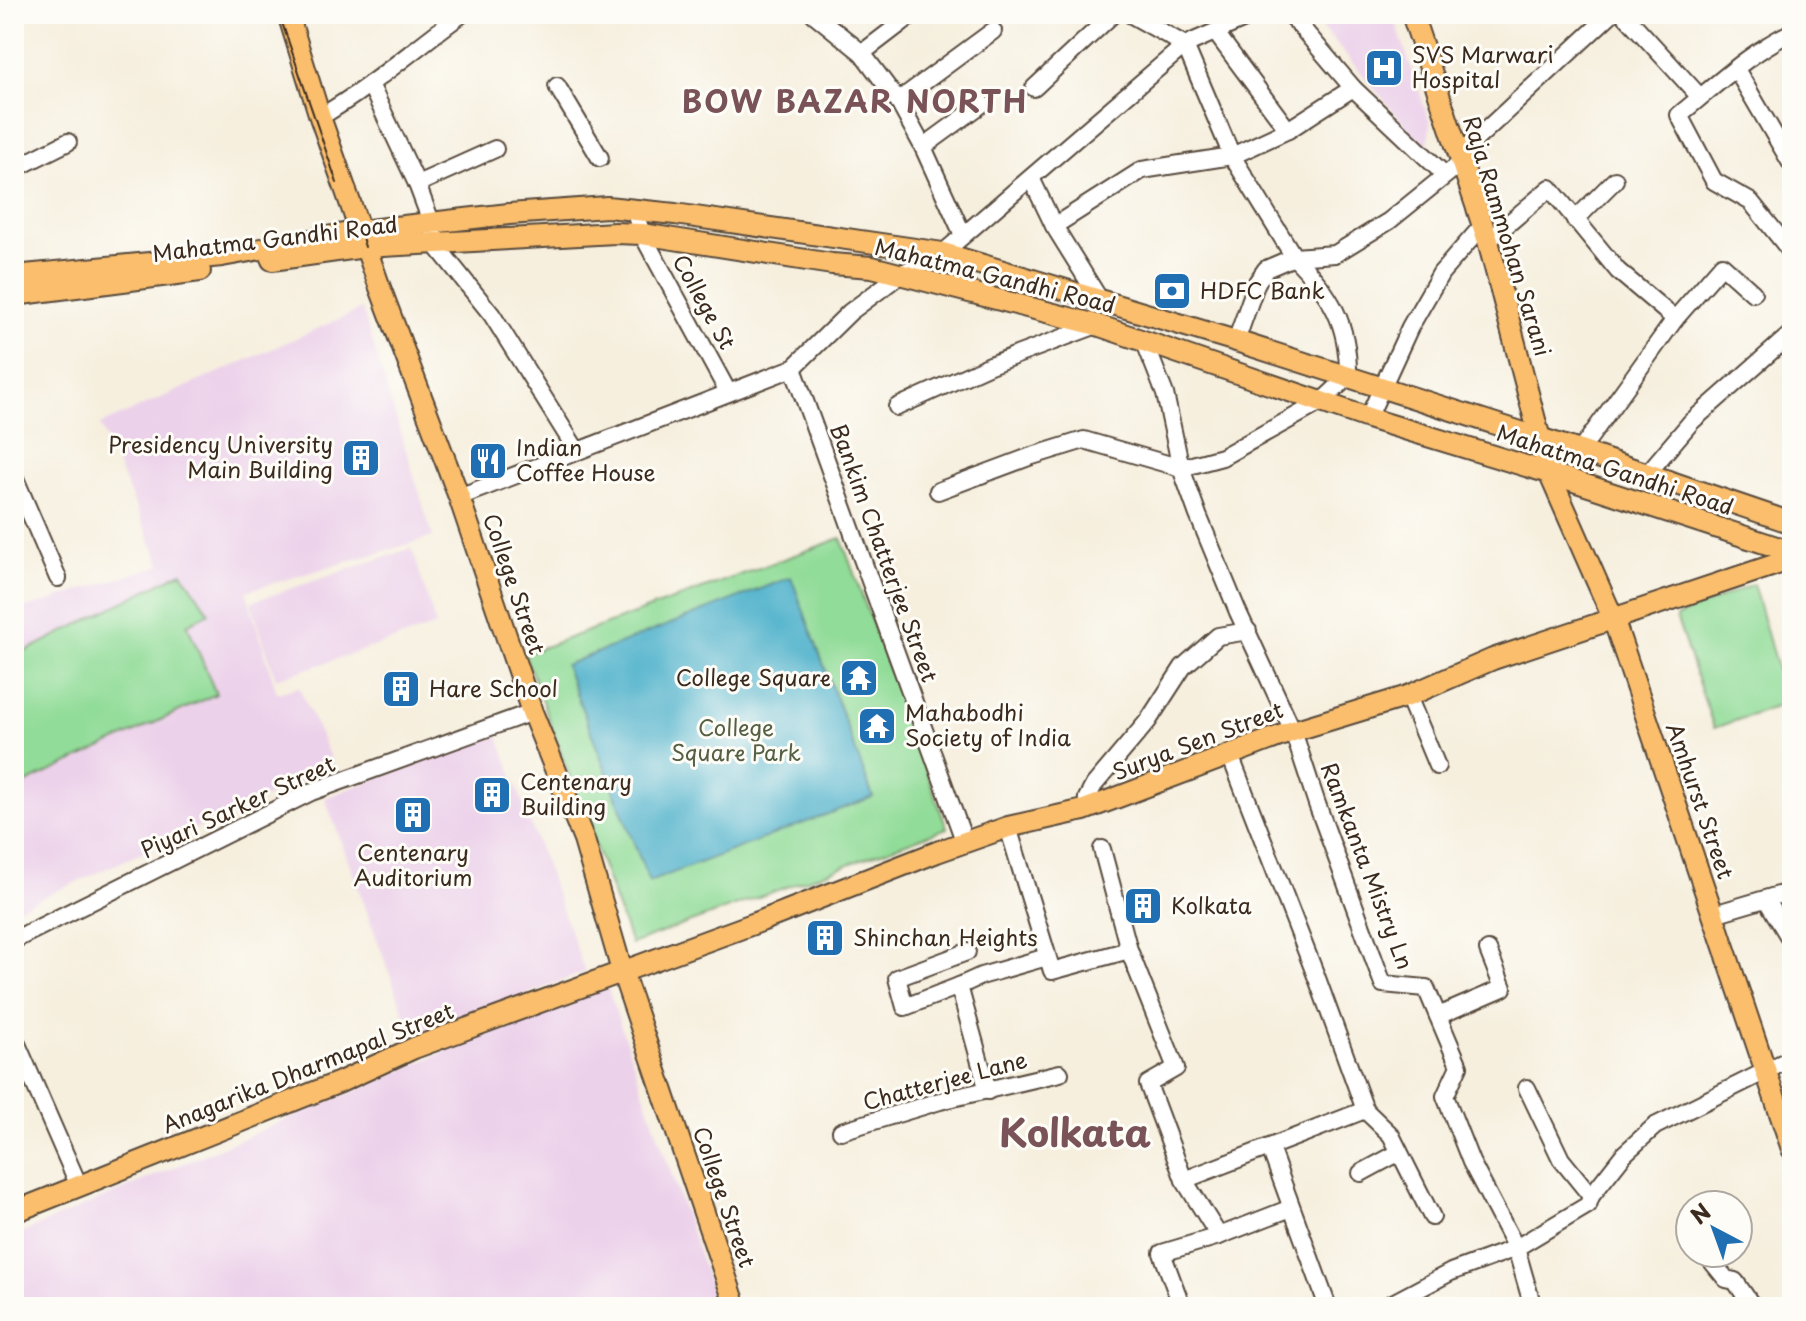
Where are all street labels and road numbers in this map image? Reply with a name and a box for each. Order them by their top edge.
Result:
street label: Raja Rammohan Sarani [1456,111,1561,360]
street label: Mahatma Gandhi Road [150,206,399,269]
street label: Mahatma Gandhi Road [872,229,1119,320]
street label: College St [666,248,745,355]
street label: Mahatma Gandhi Road [1493,415,1738,522]
street label: Bankim Chatterjee Street [823,419,948,686]
street label: College Street [476,509,555,658]
street label: Surya Sen Street [1107,692,1287,787]
street label: Amhurst Street [1659,718,1744,883]
street label: Piyari Sarker Street [135,746,340,865]
street label: Ramkanta Mistry Ln [1314,757,1423,974]
street label: Anagarika Dharmapal Street [157,993,458,1140]
street label: Chatterjee Lane [859,1042,1031,1117]
street label: College Street [686,1122,765,1271]

